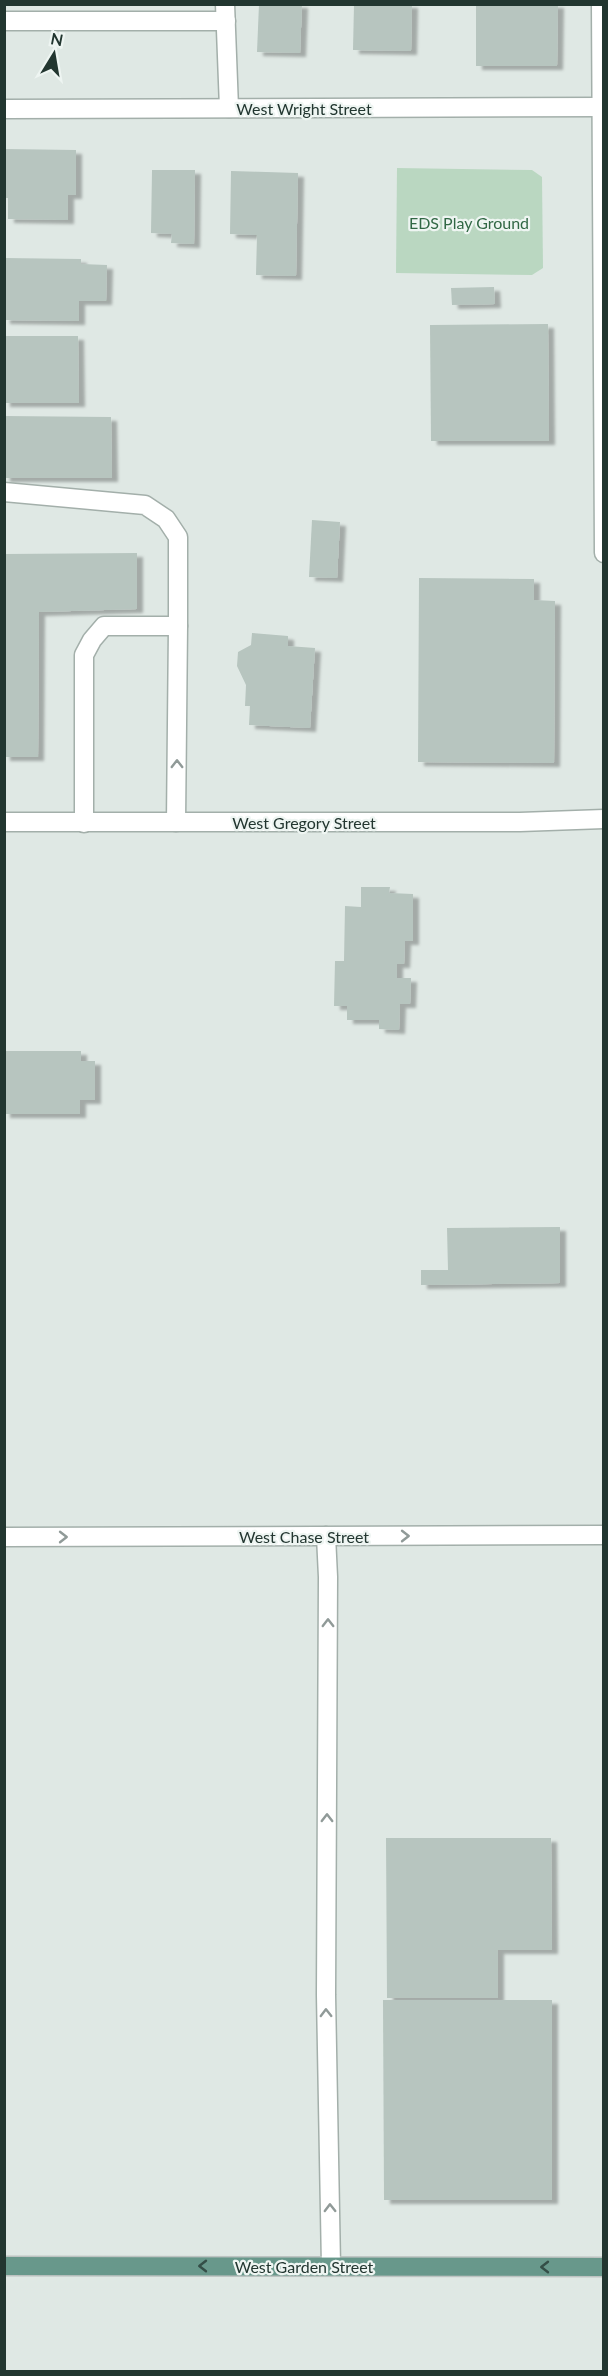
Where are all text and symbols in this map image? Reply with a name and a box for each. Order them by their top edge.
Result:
north arrow [24,24,84,84]
text: N [49,28,65,49]
street label: West Wright Street [236,99,372,118]
park label: EDS Play Ground [409,213,529,232]
one-way arrow [171,759,183,768]
street label: West Gregory Street [232,813,376,832]
street label: West Chase Street [239,1527,369,1546]
one-way arrow [58,1530,67,1543]
one-way arrow [400,1530,409,1542]
one-way arrow [322,1618,334,1627]
one-way arrow [321,1813,333,1822]
one-way arrow [320,2008,332,2017]
one-way arrow [324,2203,336,2212]
street label: West Garden Street [235,2257,374,2276]
one-way arrow [199,2260,208,2272]
one-way arrow [541,2261,550,2273]

